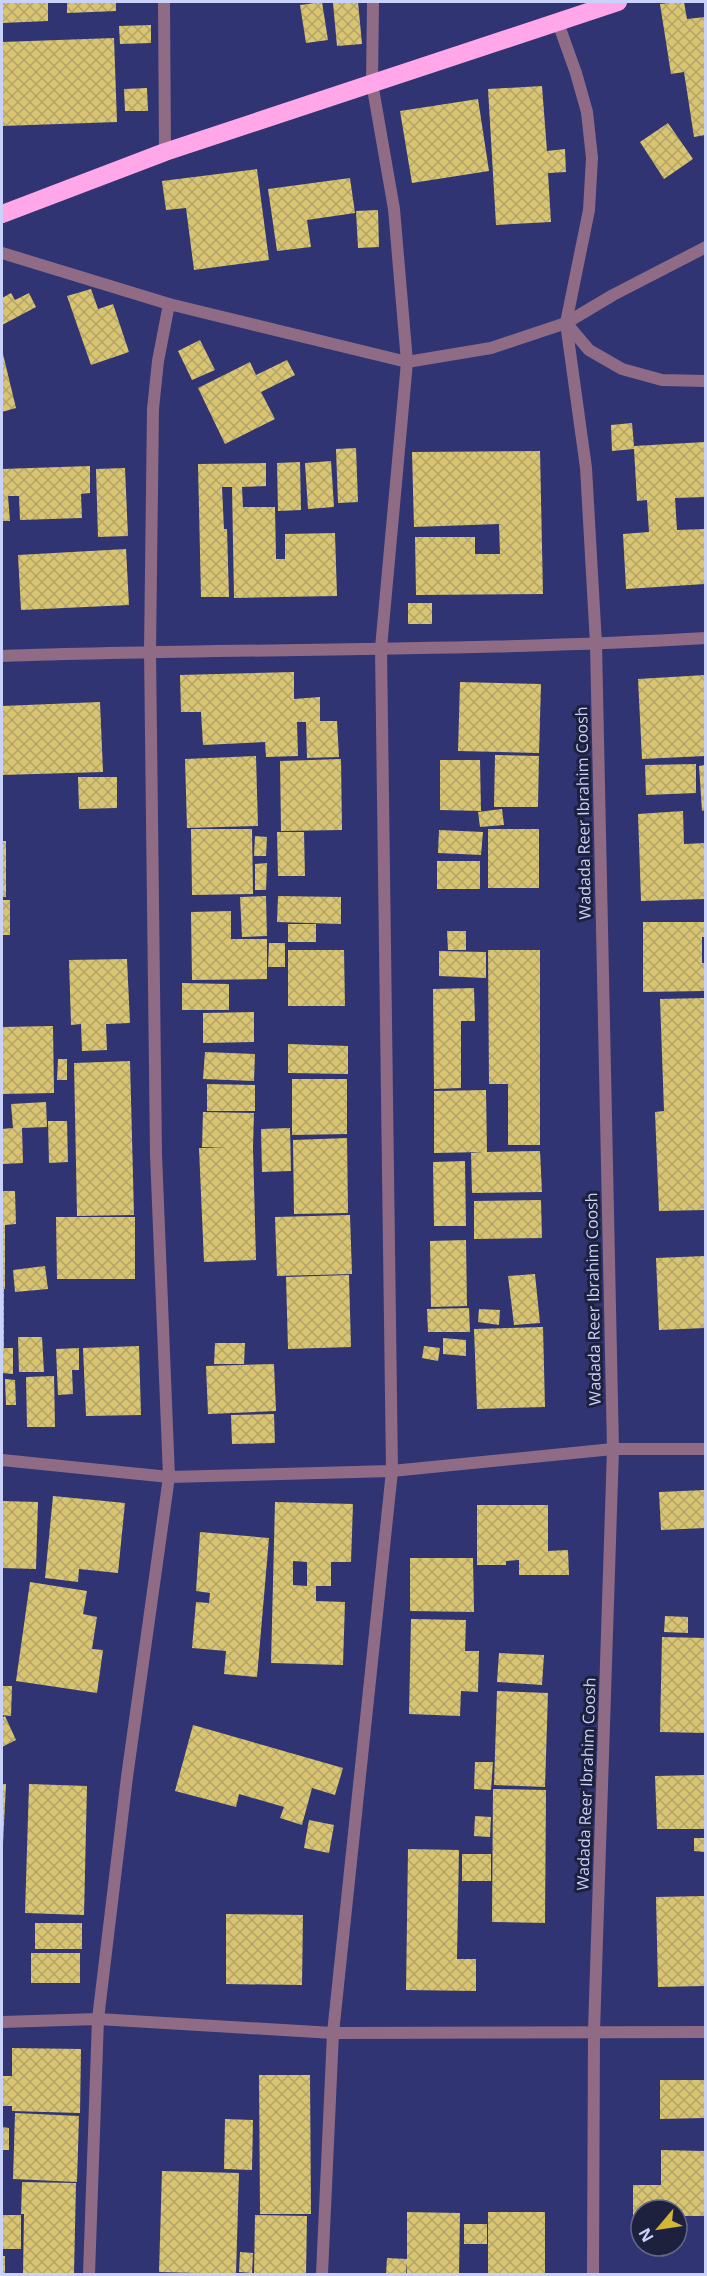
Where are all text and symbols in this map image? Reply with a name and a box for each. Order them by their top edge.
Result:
street label: Wadada Reer Ibrahim Coosh [570,706,596,920]
street label: Wadada Reer Ibrahim Coosh [580,1192,606,1406]
street label: Wadada Reer Ibrahim Coosh [571,1677,601,1891]
north arrow [629,2198,689,2258]
text: N [633,2224,659,2246]

